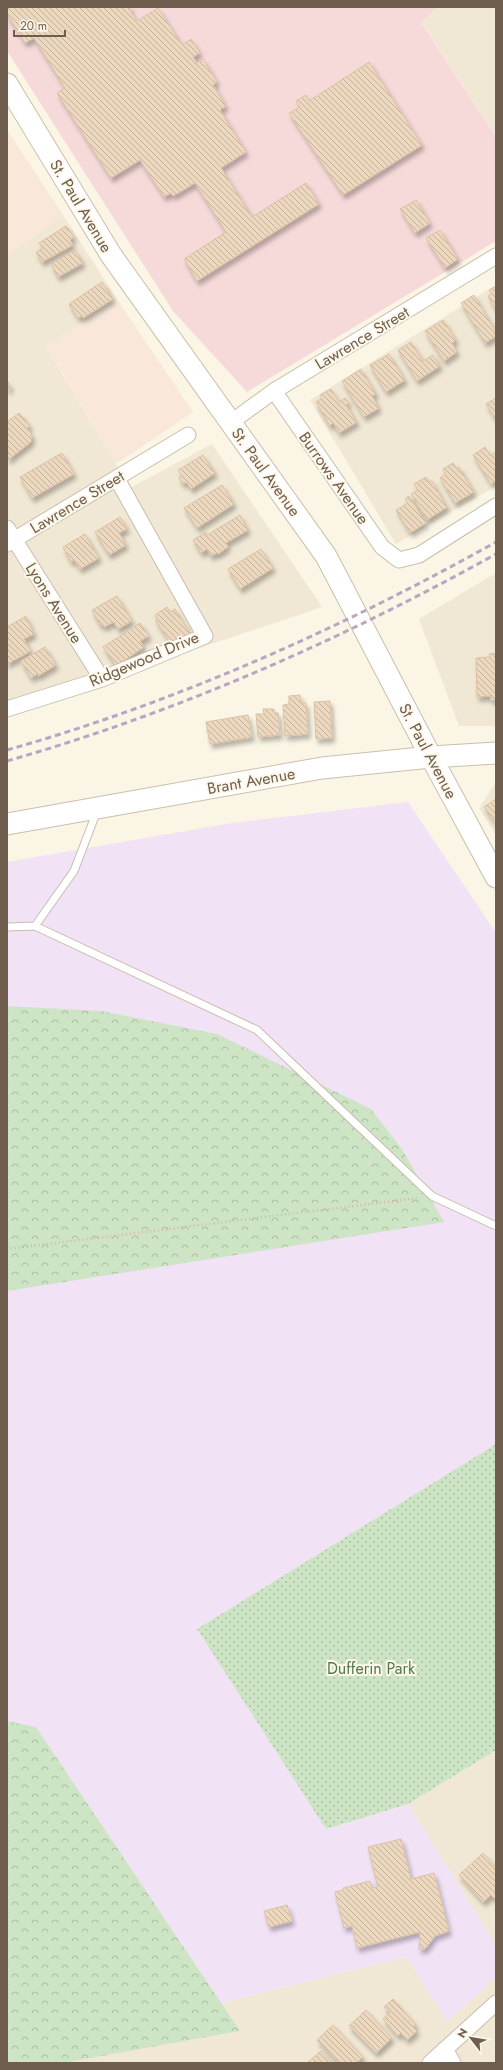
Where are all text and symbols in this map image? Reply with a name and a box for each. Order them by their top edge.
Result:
scale bar [14,12,65,38]
text: 20 m [20,17,47,35]
street label: St. Paul Avenue [44,155,118,257]
street label: Lawrence Street [310,301,414,375]
street label: St. Paul Avenue [226,423,306,521]
street label: Burrows Avenue [293,427,375,529]
street label: Lawrence Street [25,465,129,539]
street label: Lyons Avenue [20,558,88,648]
street label: Ridgewood Drive [86,626,202,692]
street label: St. Paul Avenue [393,699,463,803]
street label: Brant Avenue [205,762,297,800]
park label: Dufferin Park [327,1657,416,1680]
north arrow [451,2018,491,2058]
text: N [453,2025,472,2041]

